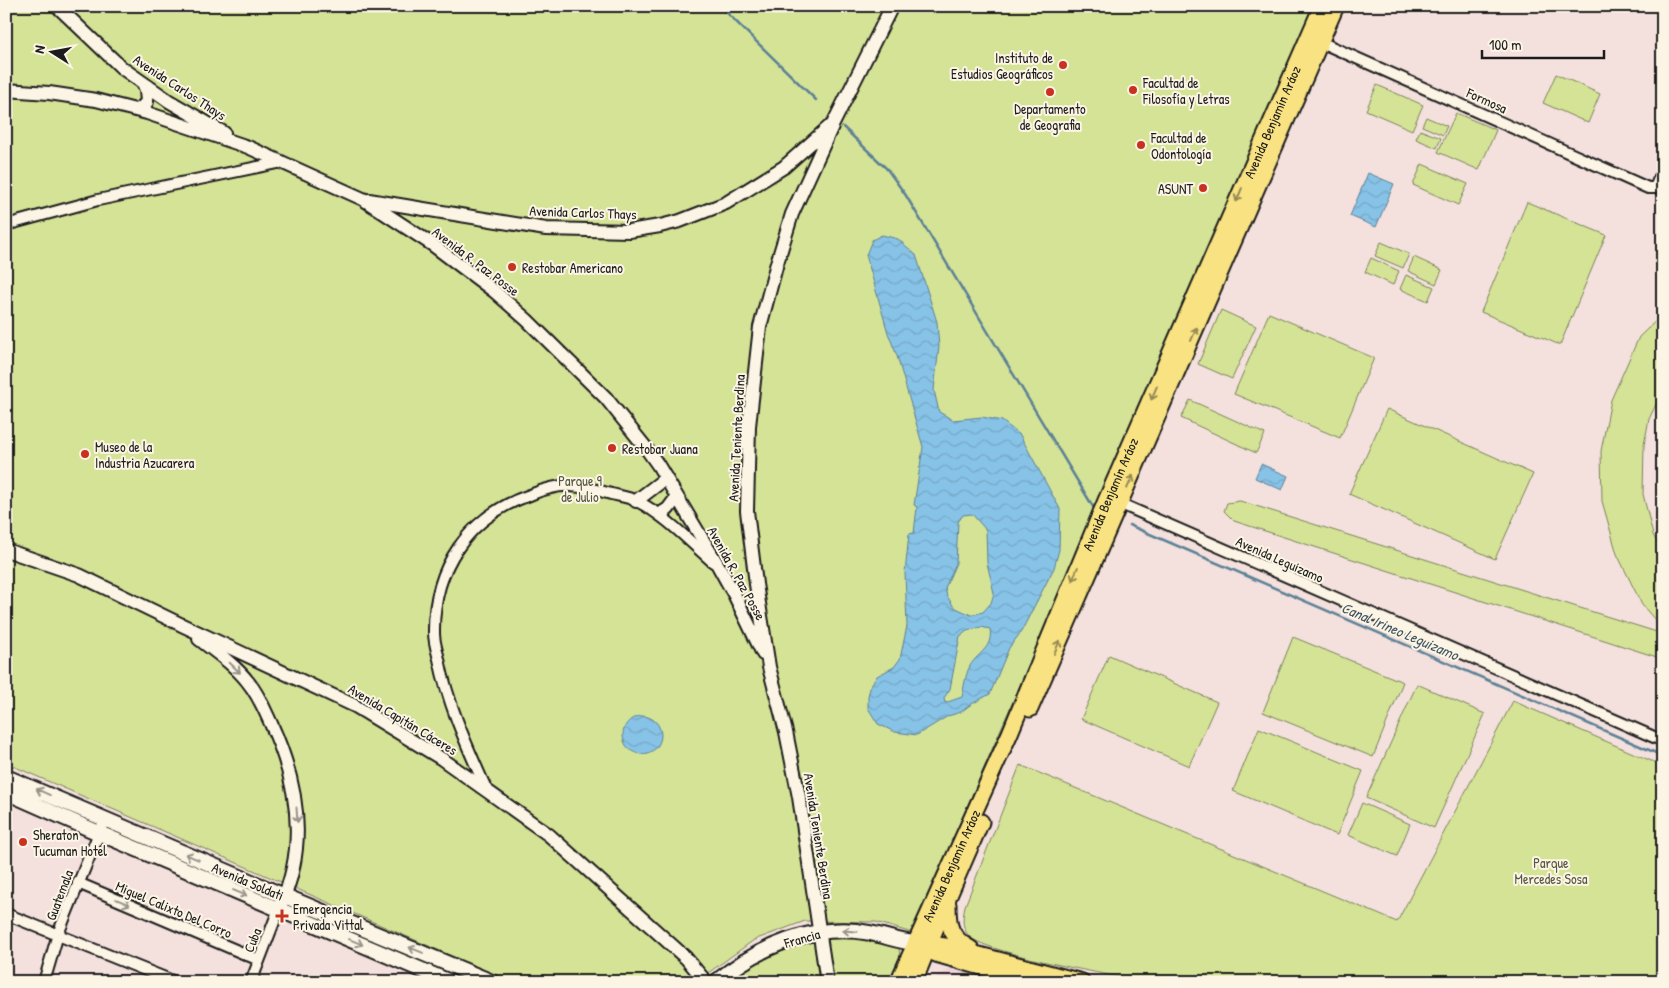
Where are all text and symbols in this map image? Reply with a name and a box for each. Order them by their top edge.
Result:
north arrow [28,28,78,78]
scale bar [1482,28,1604,60]
text: 100 m [1489,34,1522,55]
text: N [29,43,49,55]
place label: Instituto de Estudios Geográficos [951,48,1053,84]
street label: Avenida Carlos Thays [129,50,230,125]
marker: Instituto de Estudios Geográficos [1057,59,1069,71]
street label: Avenida Benjamín Aráoz [1239,62,1304,181]
place label: Facultad de Filosofía y Letras [1142,73,1230,109]
street label: Formosa [1463,82,1511,117]
marker: Facultad de Filosofía y Letras [1127,84,1139,96]
marker: Departamento de Geografia [1044,86,1056,98]
place label: Departamento de Geografia [1014,99,1086,135]
place label: Facultad de Odontología [1150,128,1211,164]
marker: Facultad de Odontología [1135,139,1147,151]
place label: ASUNT [1158,179,1193,198]
marker: ASUNT [1197,182,1209,194]
one-way arrow [1234,187,1244,202]
street label: Avenida Carlos Thays [529,201,637,224]
street label: Avenida R. Paz Posse [429,222,524,300]
place label: Restobar Americano [522,258,623,277]
marker: Restobar Americano [506,261,518,273]
one-way arrow [1191,326,1200,341]
street label: Avenida Teniente Berdina [723,373,749,502]
one-way arrow [1148,385,1158,400]
street label: Avenida Benjamín Aráoz [1077,434,1142,553]
place label: Museo de la Industria Azucarera [95,437,195,472]
place label: Restobar Juana [622,439,698,458]
marker: Restobar Juana [606,442,618,454]
marker: Museo de la Industria Azucarera [79,448,91,460]
park label: Parque 9 de Julio [558,471,602,506]
one-way arrow [1125,475,1135,490]
street label: Avenida R. Paz Posse [703,523,771,624]
street label: Avenida Leguizamo [1233,531,1327,588]
one-way arrow [1070,566,1080,581]
water label: Canal Irineo Leguizamo [1338,597,1463,666]
one-way arrow [1053,640,1063,655]
one-way arrow [229,662,241,675]
street label: Avenida Capitán Cáceres [344,679,461,760]
street label: Avenida Teniente Berdina [800,772,838,901]
one-way arrow [36,787,51,797]
street label: Avenida Benjamín Aráoz [917,806,984,924]
one-way arrow [293,807,302,823]
place label: Sheraton Tucuman Hotel [33,825,107,860]
marker: Sheraton Tucuman Hotel [17,836,29,848]
one-way arrow [185,851,200,861]
park label: Parque Mercedes Sosa [1515,853,1588,888]
street label: Avenida Soldati [209,857,287,905]
street label: Guatemala [41,867,77,923]
street label: Miguel Calixto Del Corro [113,876,235,943]
one-way arrow [232,889,247,898]
one-way arrow [115,898,130,908]
place label: Emergencia Privada Vittal [293,899,364,934]
marker: Emergencia Privada Vittal [275,909,289,923]
street label: Francia [781,924,823,952]
street label: Cuba [239,925,266,955]
one-way arrow [842,926,858,936]
one-way arrow [348,938,363,948]
one-way arrow [409,945,424,954]

